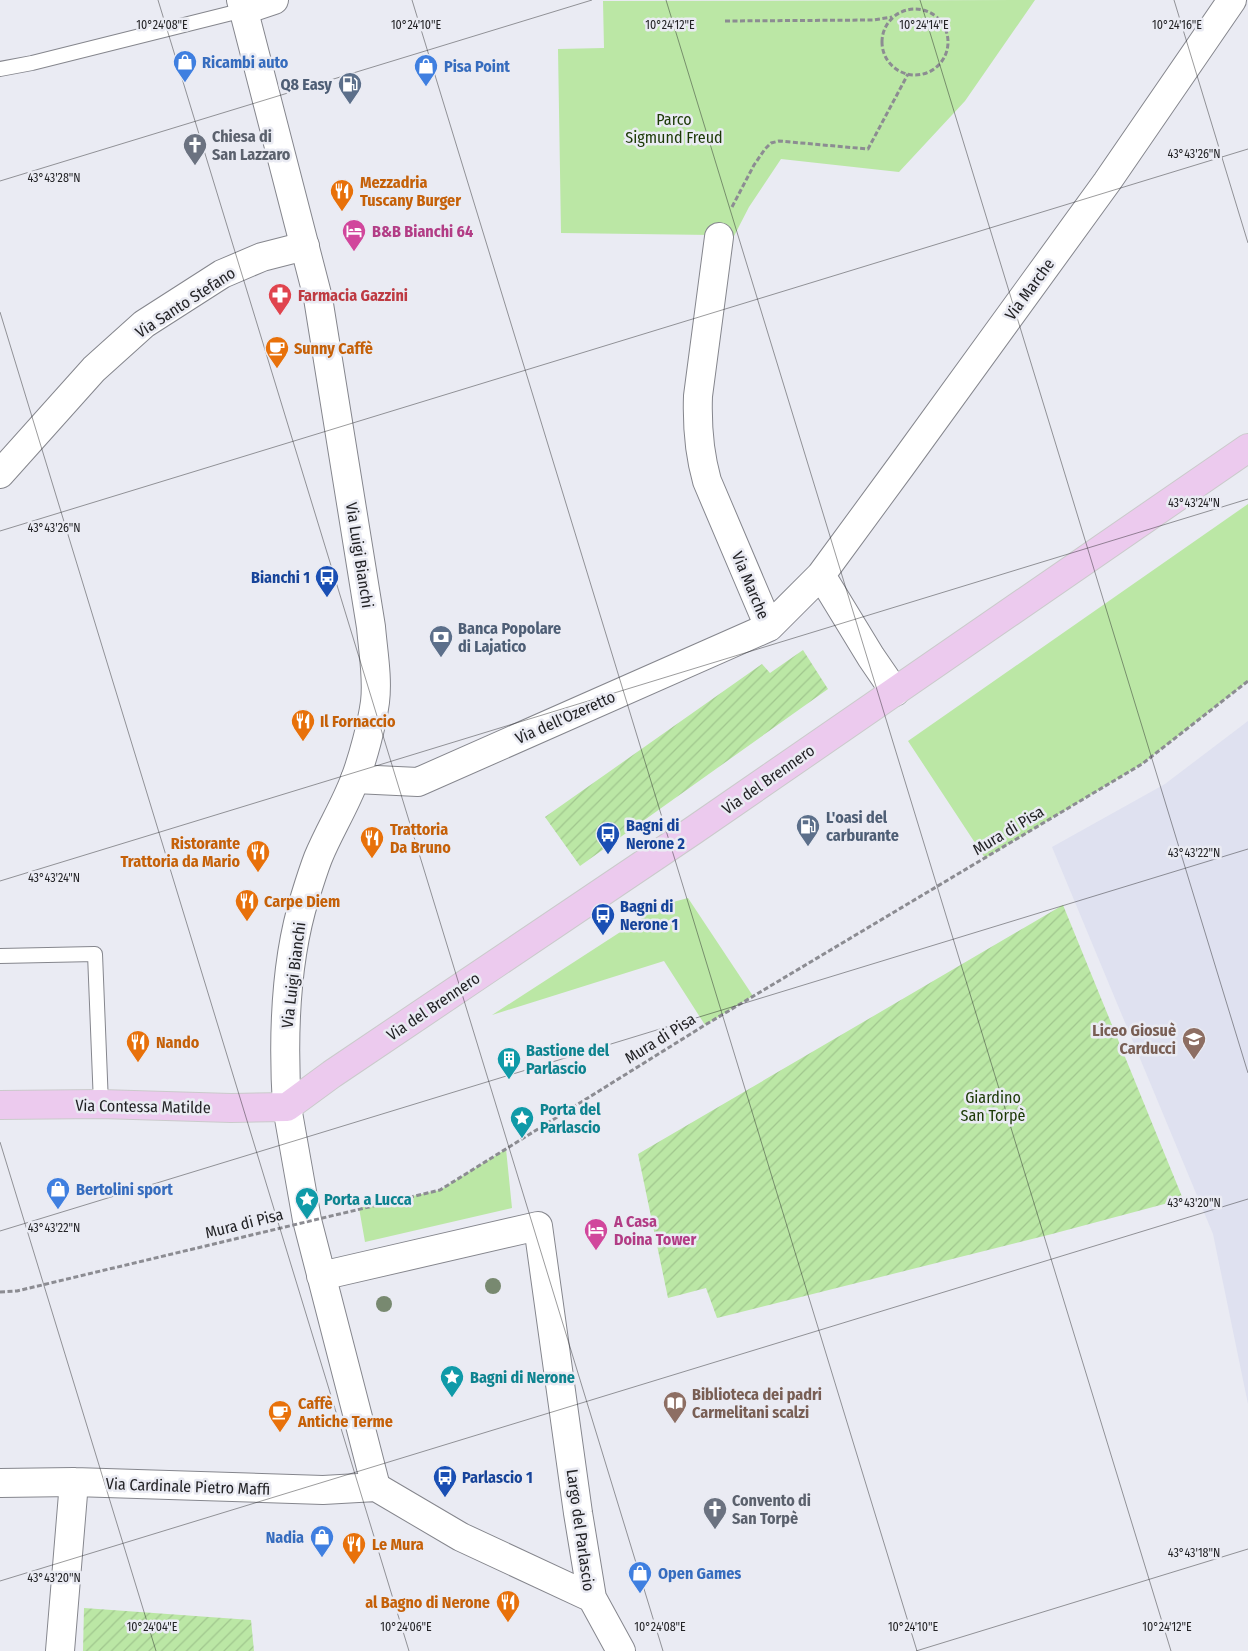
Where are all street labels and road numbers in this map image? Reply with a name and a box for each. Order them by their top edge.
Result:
street label: Via Marche [1001,255,1058,324]
street label: Via Santo Stefano [132,263,239,342]
street label: Via Luigi Bianchi [342,501,377,609]
street label: Via Marche [728,549,773,622]
street label: Via dell'Ozeretto [512,687,618,748]
street label: Via del Brennero [718,741,818,818]
street label: Mura di Pisa [969,802,1047,859]
street label: Via Luigi Bianchi [278,921,309,1029]
street label: Via del Brennero [383,968,484,1045]
street label: Mura di Pisa [621,1009,699,1068]
street label: Via Contessa Matilde [75,1096,211,1117]
street label: Mura di Pisa [203,1205,285,1242]
street label: Largo del Parlascio [563,1468,598,1592]
street label: Via Cardinale Pietro Maffi [105,1474,271,1499]

